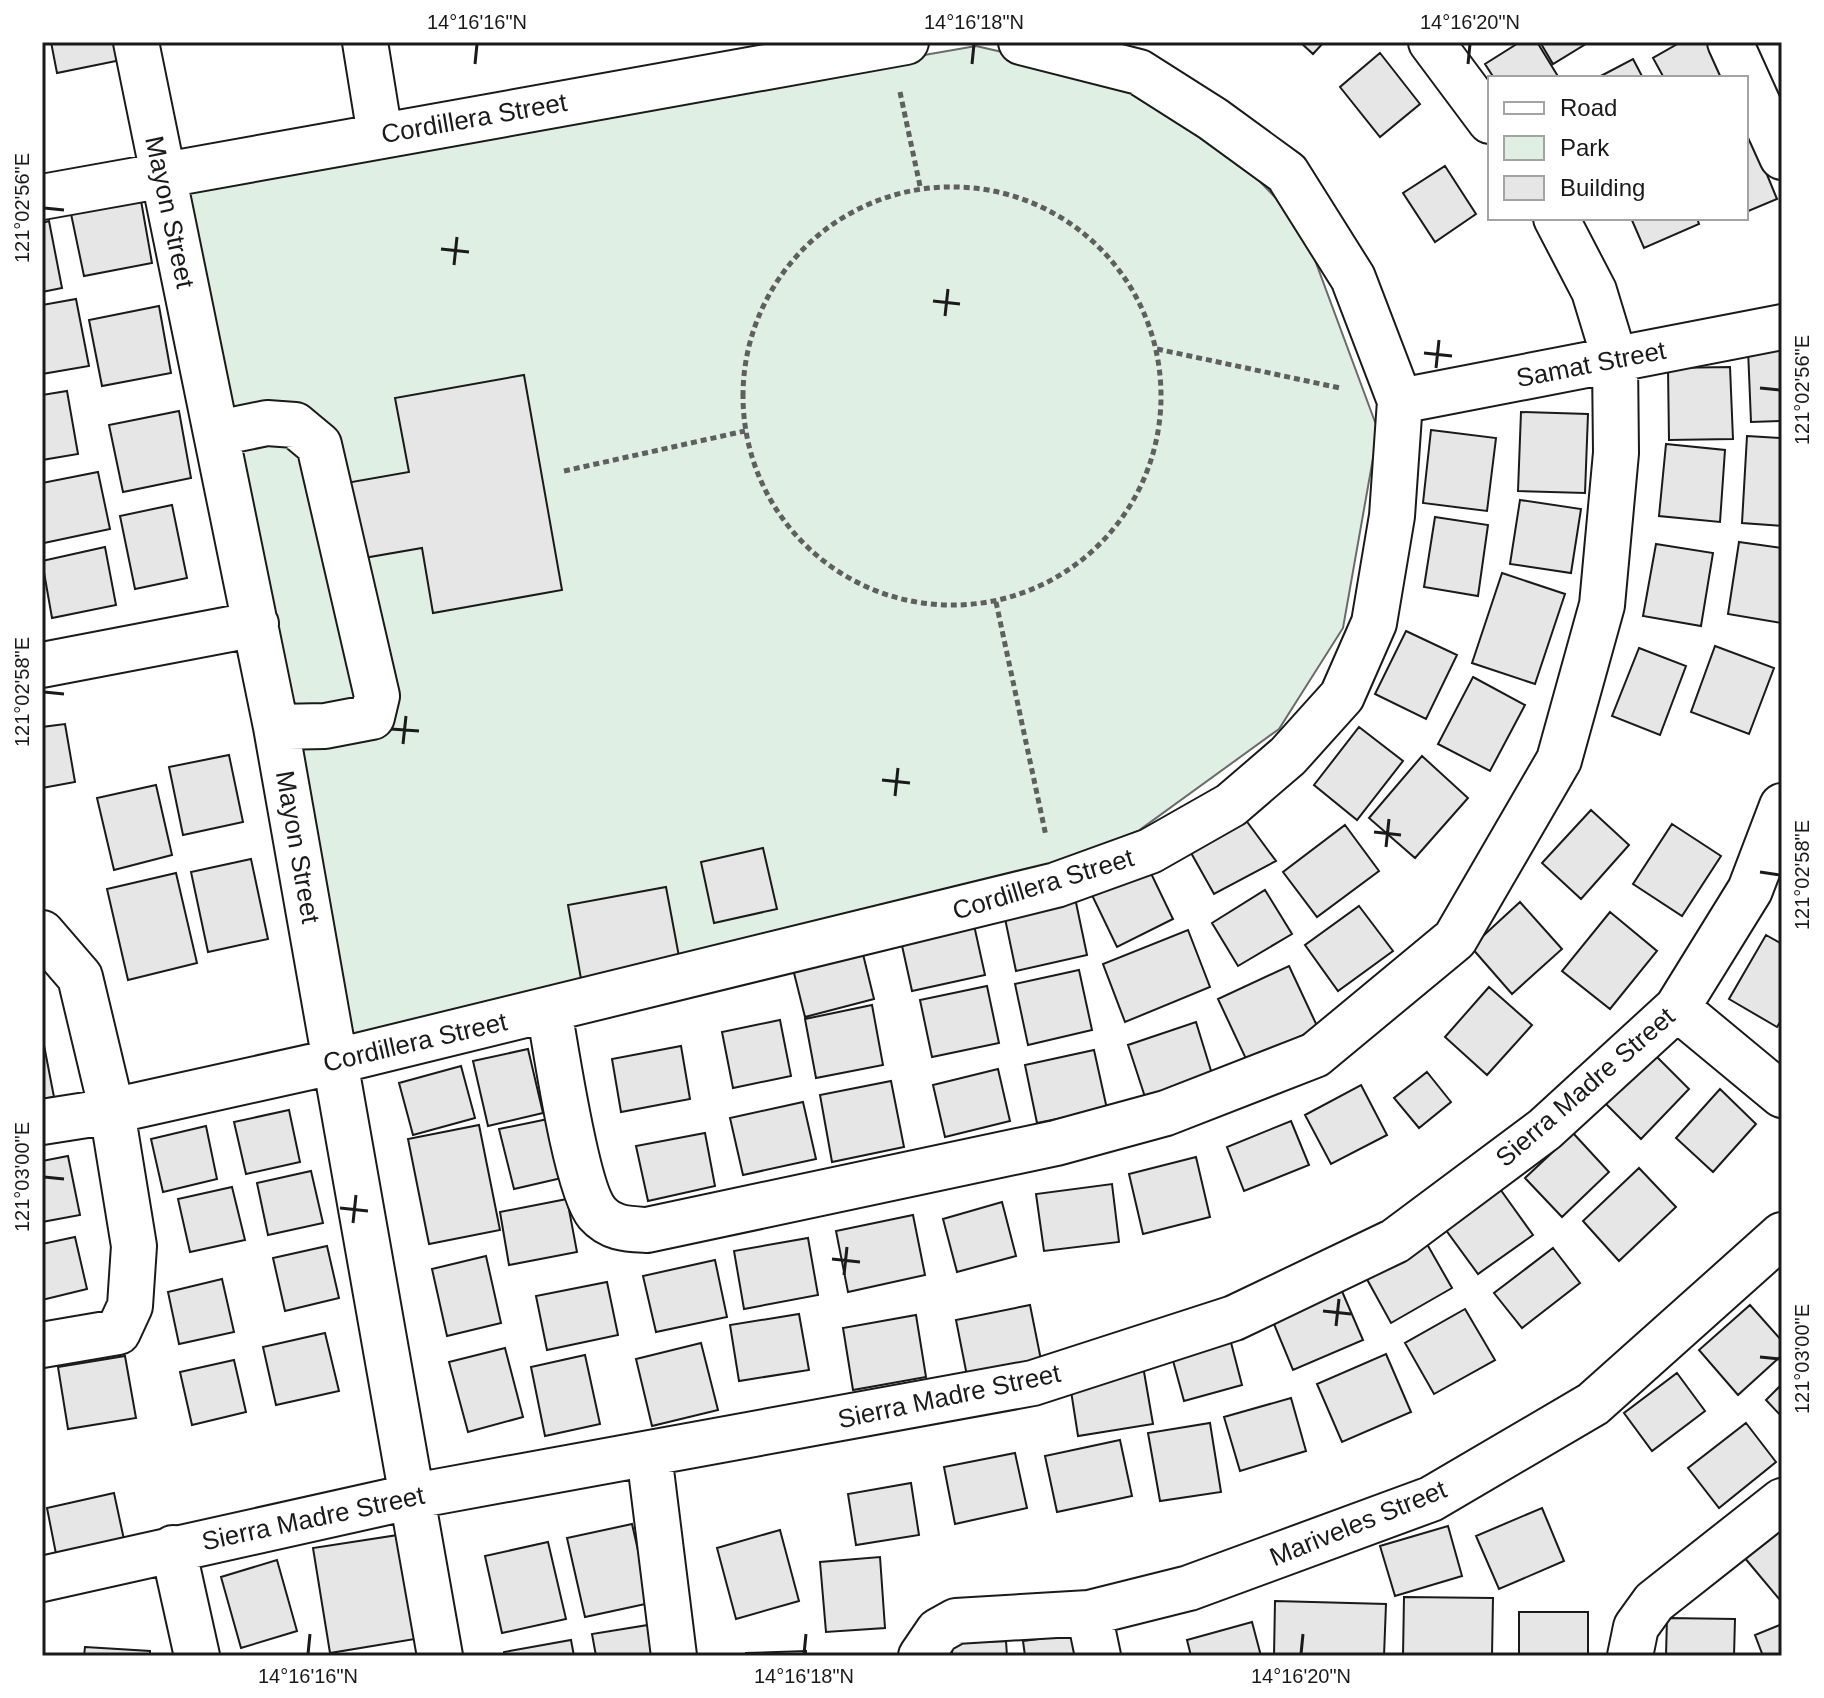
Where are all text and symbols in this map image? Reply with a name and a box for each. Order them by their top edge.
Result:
text: 14°16'16"N [427,11,527,33]
text: 14°16'18"N [924,11,1024,33]
text: 14°16'20"N [1420,11,1520,33]
legend [1488,76,1748,220]
street label: Cordillera Street [379,87,570,149]
text: Road [1560,94,1617,121]
street label: Mayon Street [139,133,201,291]
text: Park [1560,134,1610,161]
text: 121°02'56"E [11,153,33,263]
text: Building [1560,174,1645,201]
street label: Samat Street [1514,335,1669,393]
text: 121°02'56"E [1791,335,1813,445]
text: 121°02'58"E [11,637,33,747]
street label: Mayon Street [270,768,326,927]
text: 121°02'58"E [1791,820,1813,930]
street label: Cordillera Street [949,842,1138,926]
street label: Sierra Madre Street [1490,1001,1681,1173]
street label: Cordillera Street [320,1006,511,1078]
text: 121°03'00"E [11,1122,33,1232]
text: 121°03'00"E [1791,1304,1813,1414]
street label: Sierra Madre Street [835,1358,1064,1434]
street label: Mariveles Street [1265,1474,1451,1572]
street label: Sierra Madre Street [199,1480,428,1556]
text: 14°16'16"N [258,1665,358,1687]
text: 14°16'18"N [754,1665,854,1687]
text: 14°16'20"N [1251,1665,1351,1687]

